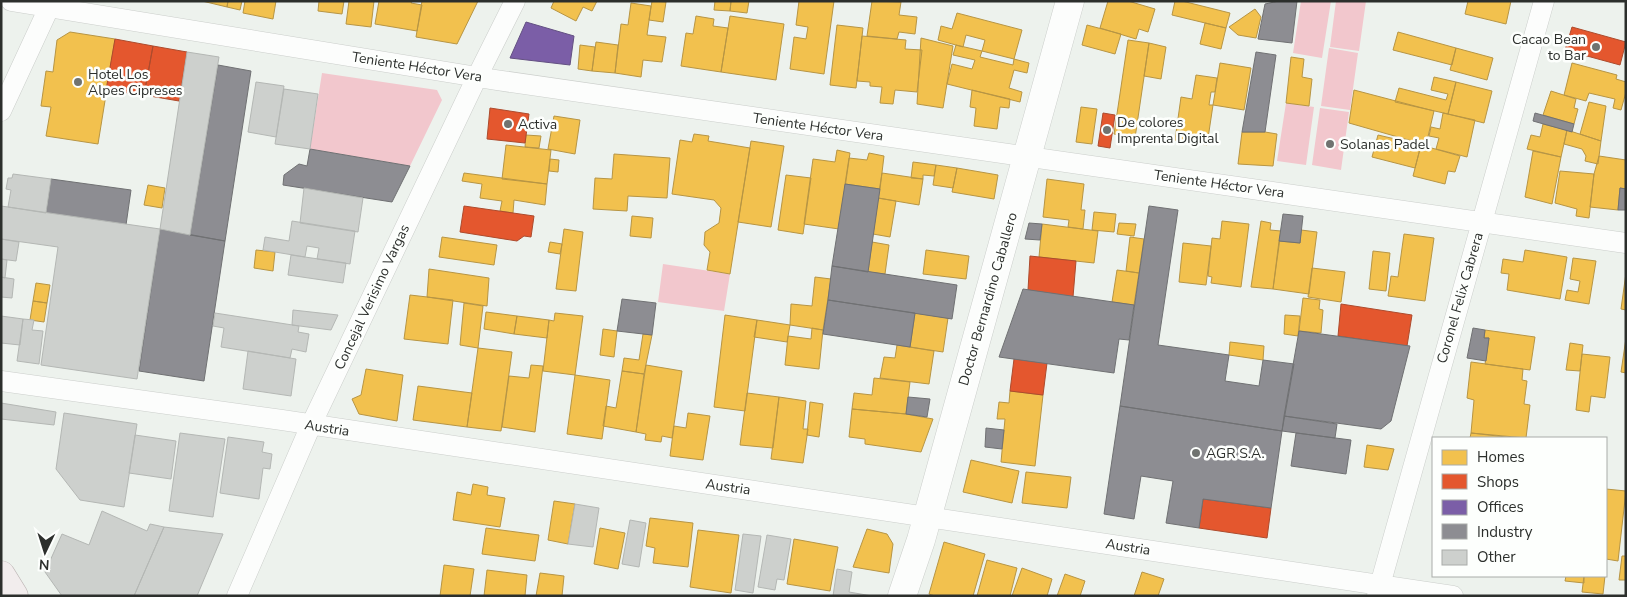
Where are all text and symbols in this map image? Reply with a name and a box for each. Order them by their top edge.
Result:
place label: Cacao Bean to Bar [1512,30,1586,65]
marker: Cacao Bean to Bar [1590,41,1602,53]
street label: Teniente Héctor Vera [350,47,484,87]
place label: Hotel Los Alpes Cipreses [88,65,183,100]
marker: Hotel Los Alpes Cipreses [72,76,84,88]
street label: Teniente Héctor Vera [751,108,885,146]
place label: De colores Imprenta Digital [1117,113,1219,148]
place label: Activa [518,115,557,134]
marker: Activa [502,118,514,130]
marker: De colores Imprenta Digital [1101,124,1113,136]
place label: Solanas Padel [1340,135,1430,154]
marker: Solanas Padel [1324,138,1336,150]
street label: Teniente Héctor Vera [1152,165,1286,203]
street label: Doctor Bernardino Caballero [954,210,1022,388]
street label: Concejal Verisimo Vargas [330,221,414,373]
street label: Coronel Felix Cabrera [1432,230,1488,366]
street label: Austria [303,415,351,441]
legend [1432,437,1607,577]
place label: AGR S.A. [1206,444,1265,463]
marker: AGR S.A. [1190,447,1202,459]
text: Homes [1477,447,1525,467]
text: Shops [1477,472,1519,492]
street label: Austria [704,474,752,500]
text: Offices [1477,497,1524,517]
text: Industry [1477,522,1533,542]
north arrow [20,527,70,577]
street label: Austria [1104,534,1152,560]
text: Other [1477,547,1516,567]
text: N [38,555,50,574]

